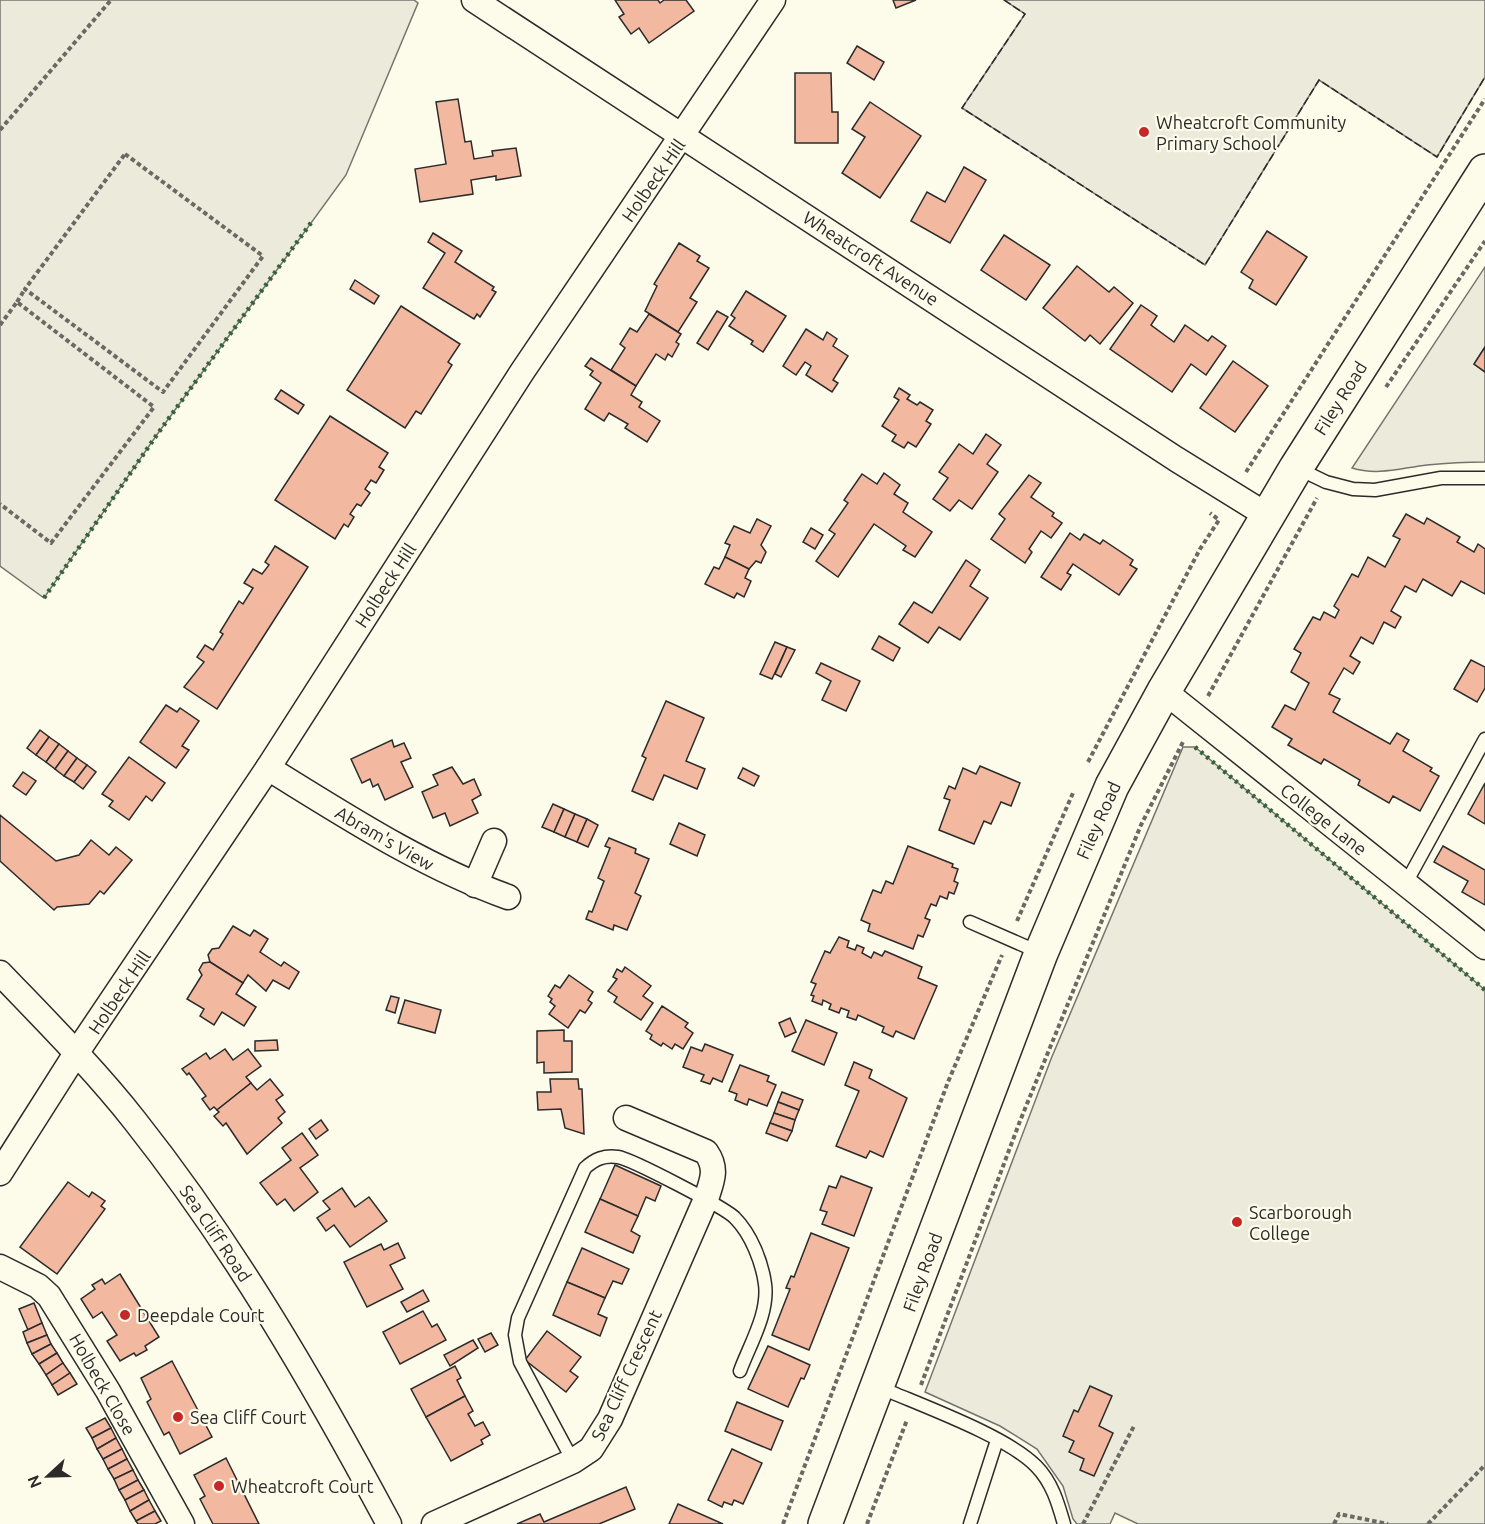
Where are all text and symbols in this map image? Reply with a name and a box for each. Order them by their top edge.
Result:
place label: Wheatcroft Community Primary School [1156,112,1347,153]
marker: Wheatcroft Community Primary School [1137,125,1151,139]
street label: Holbeck Hill [617,135,689,225]
street label: Wheatcroft Avenue [799,207,943,309]
street label: Filey Road [1310,358,1370,438]
street label: Holbeck Hill [350,539,420,631]
street label: Filey Road [1072,778,1124,862]
street label: College Lane [1277,779,1371,859]
street label: Abram's View [332,802,438,874]
street label: Holbeck Hill [84,946,154,1037]
street label: Sea Cliff Road [176,1181,256,1285]
place label: Scarborough College [1249,1202,1352,1243]
marker: Scarborough College [1230,1215,1244,1229]
street label: Filey Road [898,1230,946,1314]
place label: Deepdale Court [137,1305,264,1325]
street label: Sea Cliff Crescent [587,1306,665,1444]
marker: Deepdale Court [118,1308,132,1322]
street label: Holbeck Close [66,1330,140,1438]
place label: Sea Cliff Court [190,1407,306,1427]
marker: Sea Cliff Court [171,1410,185,1424]
north arrow [18,1446,78,1506]
text: N [24,1473,45,1491]
place label: Wheatcroft Court [231,1476,374,1496]
marker: Wheatcroft Court [212,1479,226,1493]

